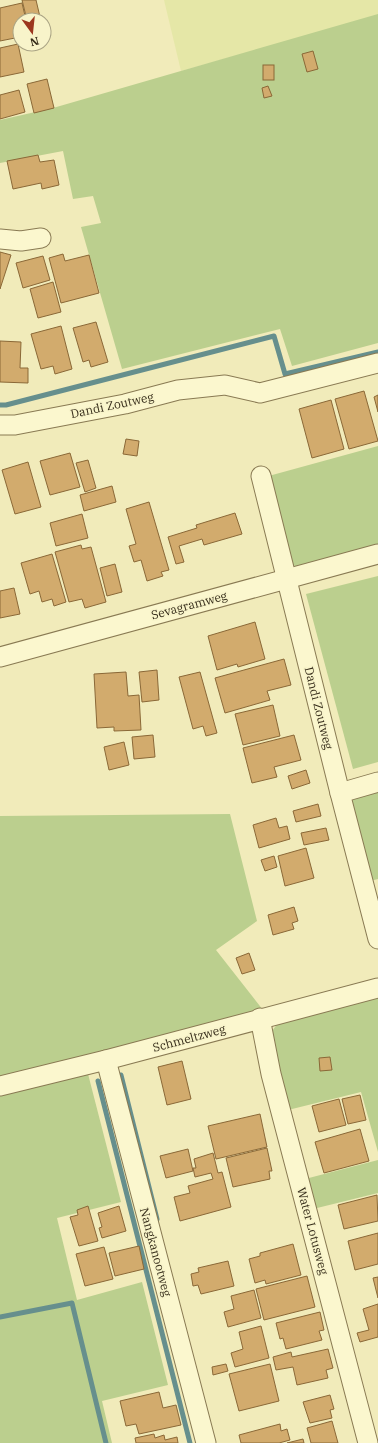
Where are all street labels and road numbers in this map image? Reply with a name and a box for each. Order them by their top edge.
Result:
street label: Dandi Zoutweg [69,389,155,421]
street label: Sevagramweg [149,588,229,622]
street label: Dandi Zoutweg [301,665,337,751]
street label: Schmeltzweg [151,1021,227,1055]
street label: Water Lotusweg [294,1186,332,1277]
street label: Nangkanootweg [137,1206,175,1299]

